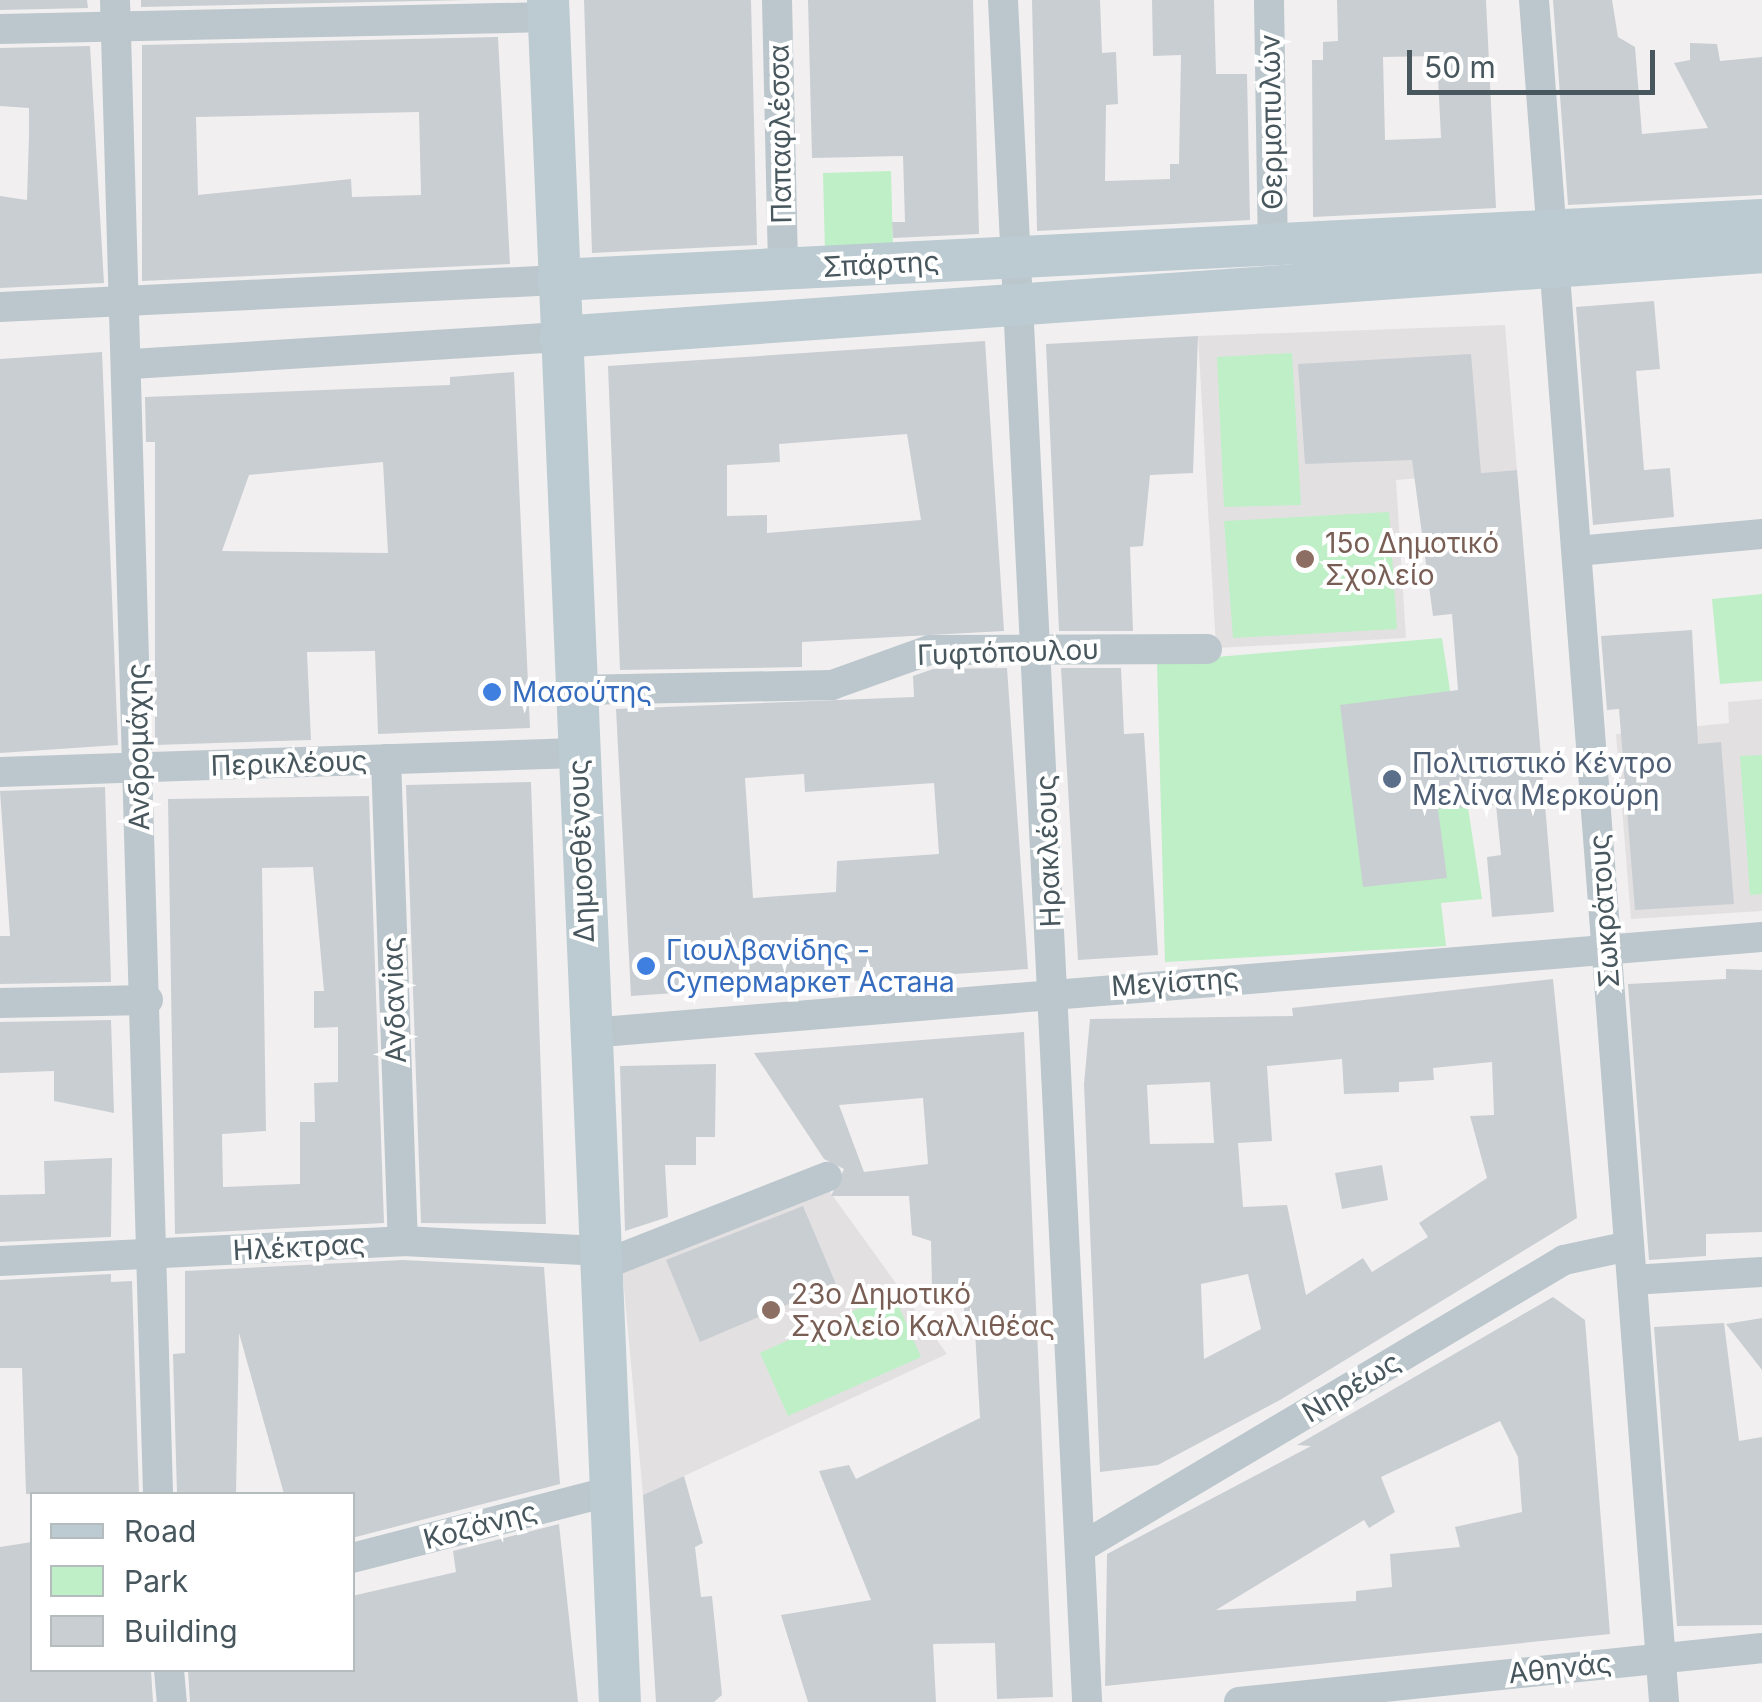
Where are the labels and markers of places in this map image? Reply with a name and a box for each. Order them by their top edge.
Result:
place label: 15ο Δημοτικό Σχολείο [1325,526,1499,592]
marker: 15ο Δημοτικό Σχολείο [1294,548,1316,570]
place label: Μασούτης [512,675,652,709]
marker: Μασούτης [481,681,503,703]
place label: Πολιτιστικό Κέντρο Μελίνα Μερκούρη [1412,746,1672,812]
marker: Πολιτιστικό Κέντρο Μελίνα Μερκούρη [1381,768,1403,790]
place label: Γιουλβανίδης - Супермаркет Астана [666,933,955,999]
marker: Γιουλβανίδης - Супермаркет Астана [635,955,657,977]
place label: 23ο Δημοτικό Σχολείο Καλλιθέας [791,1277,1055,1343]
marker: 23ο Δημοτικό Σχολείο Καλλιθέας [760,1299,782,1321]

